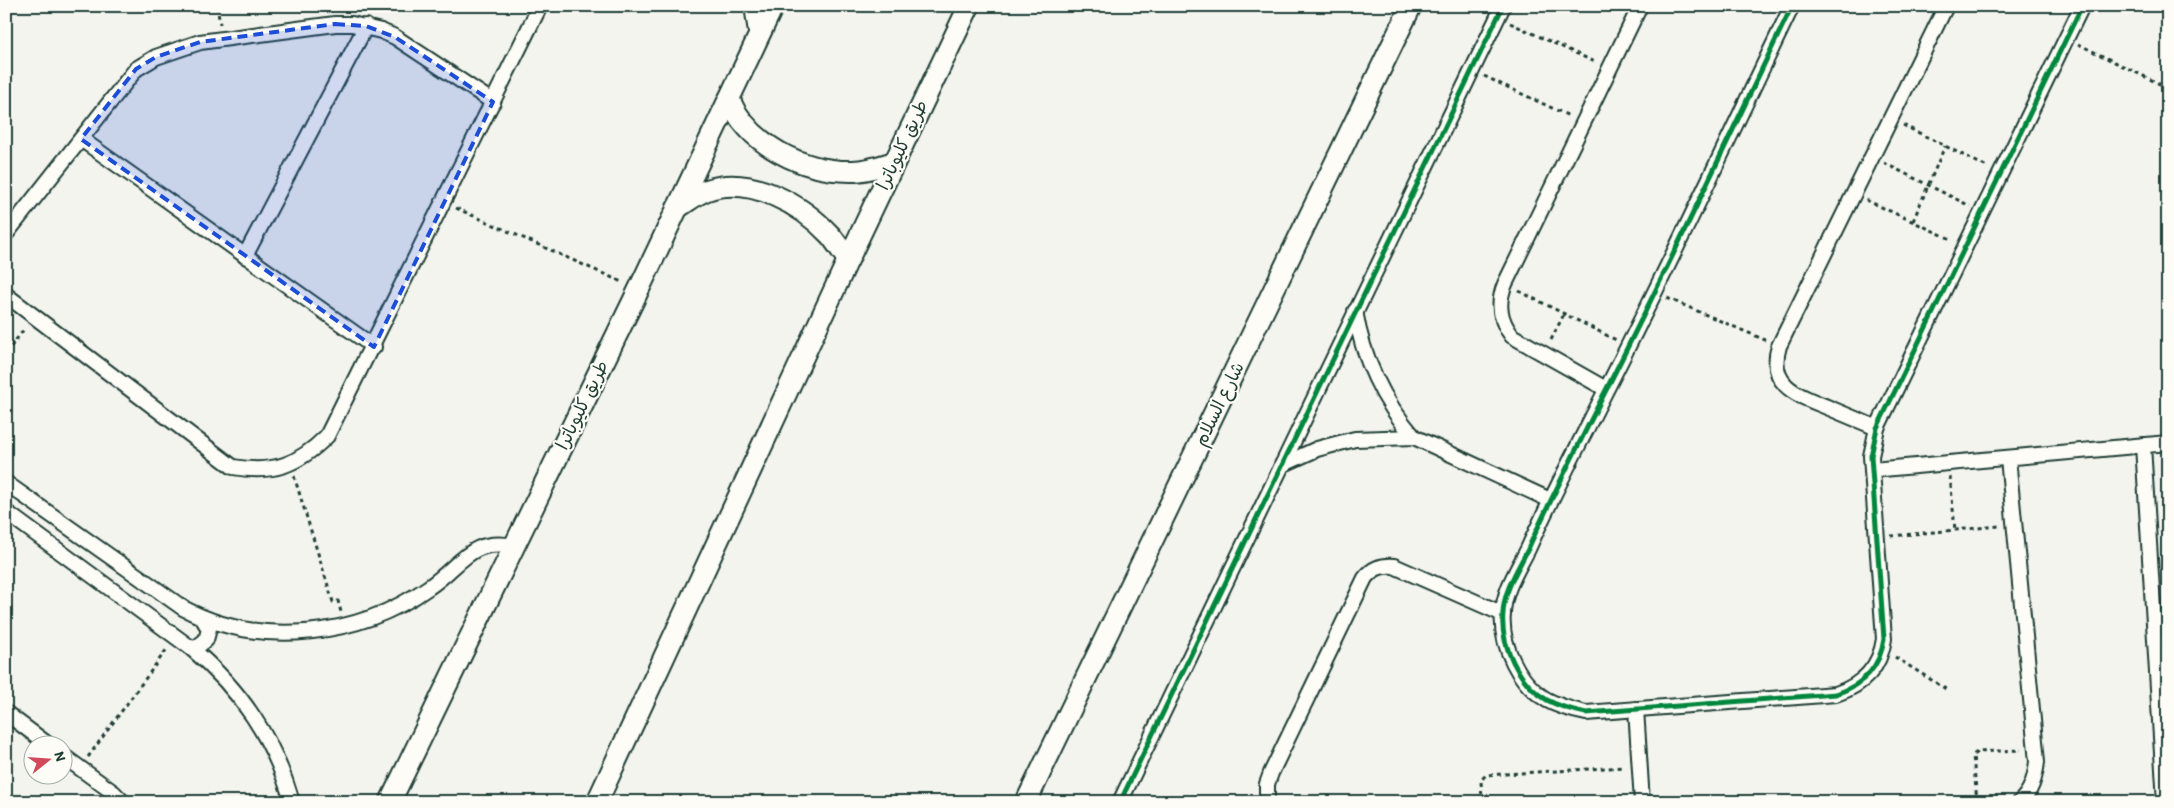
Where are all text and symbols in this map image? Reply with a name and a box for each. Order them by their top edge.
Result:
street label: طريق كليوباترا [872,97,932,193]
street label: طريق كليوباترا [551,357,613,453]
street label: شارع السلام [1189,358,1252,451]
north arrow [22,736,72,786]
text: N [50,749,69,763]

